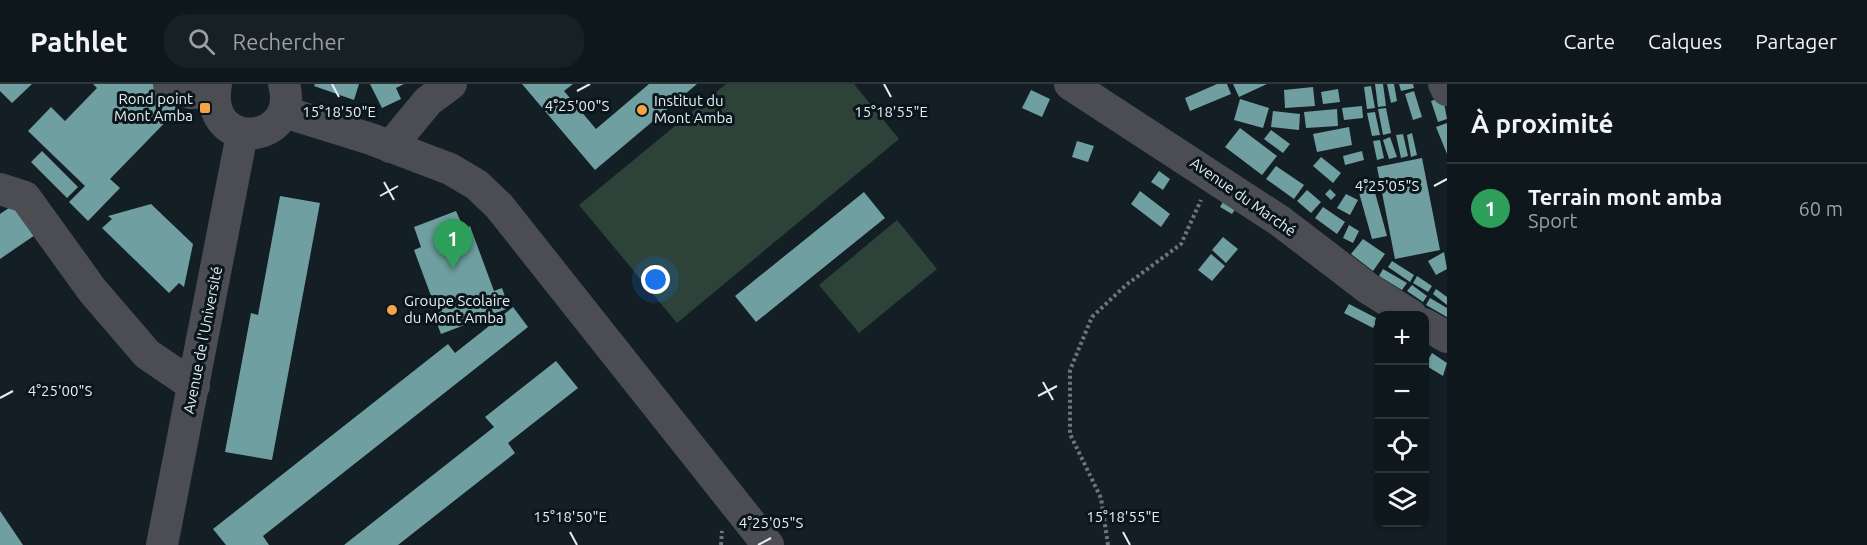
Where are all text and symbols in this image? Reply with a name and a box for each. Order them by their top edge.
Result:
search box [164,14,584,68]
icon: search [185,25,218,58]
text: Pathlet [30,26,128,57]
text: Rechercher [233,29,345,54]
text: Carte [1564,29,1615,53]
text: Calques [1648,29,1722,53]
text: Partager [1755,29,1837,53]
place label: Rond point Mont Amba [114,90,193,124]
place label: Institut du Mont Amba [654,92,733,126]
text: 4°25'00"S [545,97,609,114]
marker: Rond point Mont Amba [198,101,212,115]
text: 15°18'50"E [302,103,376,120]
marker: Institut du Mont Amba [635,103,649,117]
text: 15°18'55"E [854,103,928,120]
text: À proximité [1471,109,1613,138]
street label: Avenue du Marché [1187,154,1299,239]
text: 4°25'05"S [1355,177,1419,194]
text: Terrain mont amba [1528,184,1722,209]
text: 1 [1485,197,1496,220]
text: 60 m [1799,197,1843,220]
text: Sport [1528,209,1577,232]
pin: 1 [434,220,472,269]
street label: Avenue de l'Université [180,265,225,415]
your location [641,265,670,294]
place label: Groupe Scolaire du Mont Amba [404,292,510,326]
marker: Groupe Scolaire du Mont Amba [385,303,399,317]
map controls [1375,311,1429,527]
button: + [1375,311,1429,365]
button: − [1375,365,1429,419]
text: 4°25'00"S [28,382,92,399]
button: locate [1375,419,1429,473]
button: layers [1375,473,1429,527]
text: 15°18'50"E [533,508,607,525]
text: 15°18'55"E [1086,508,1160,525]
text: 4°25'05"S [739,514,803,531]

